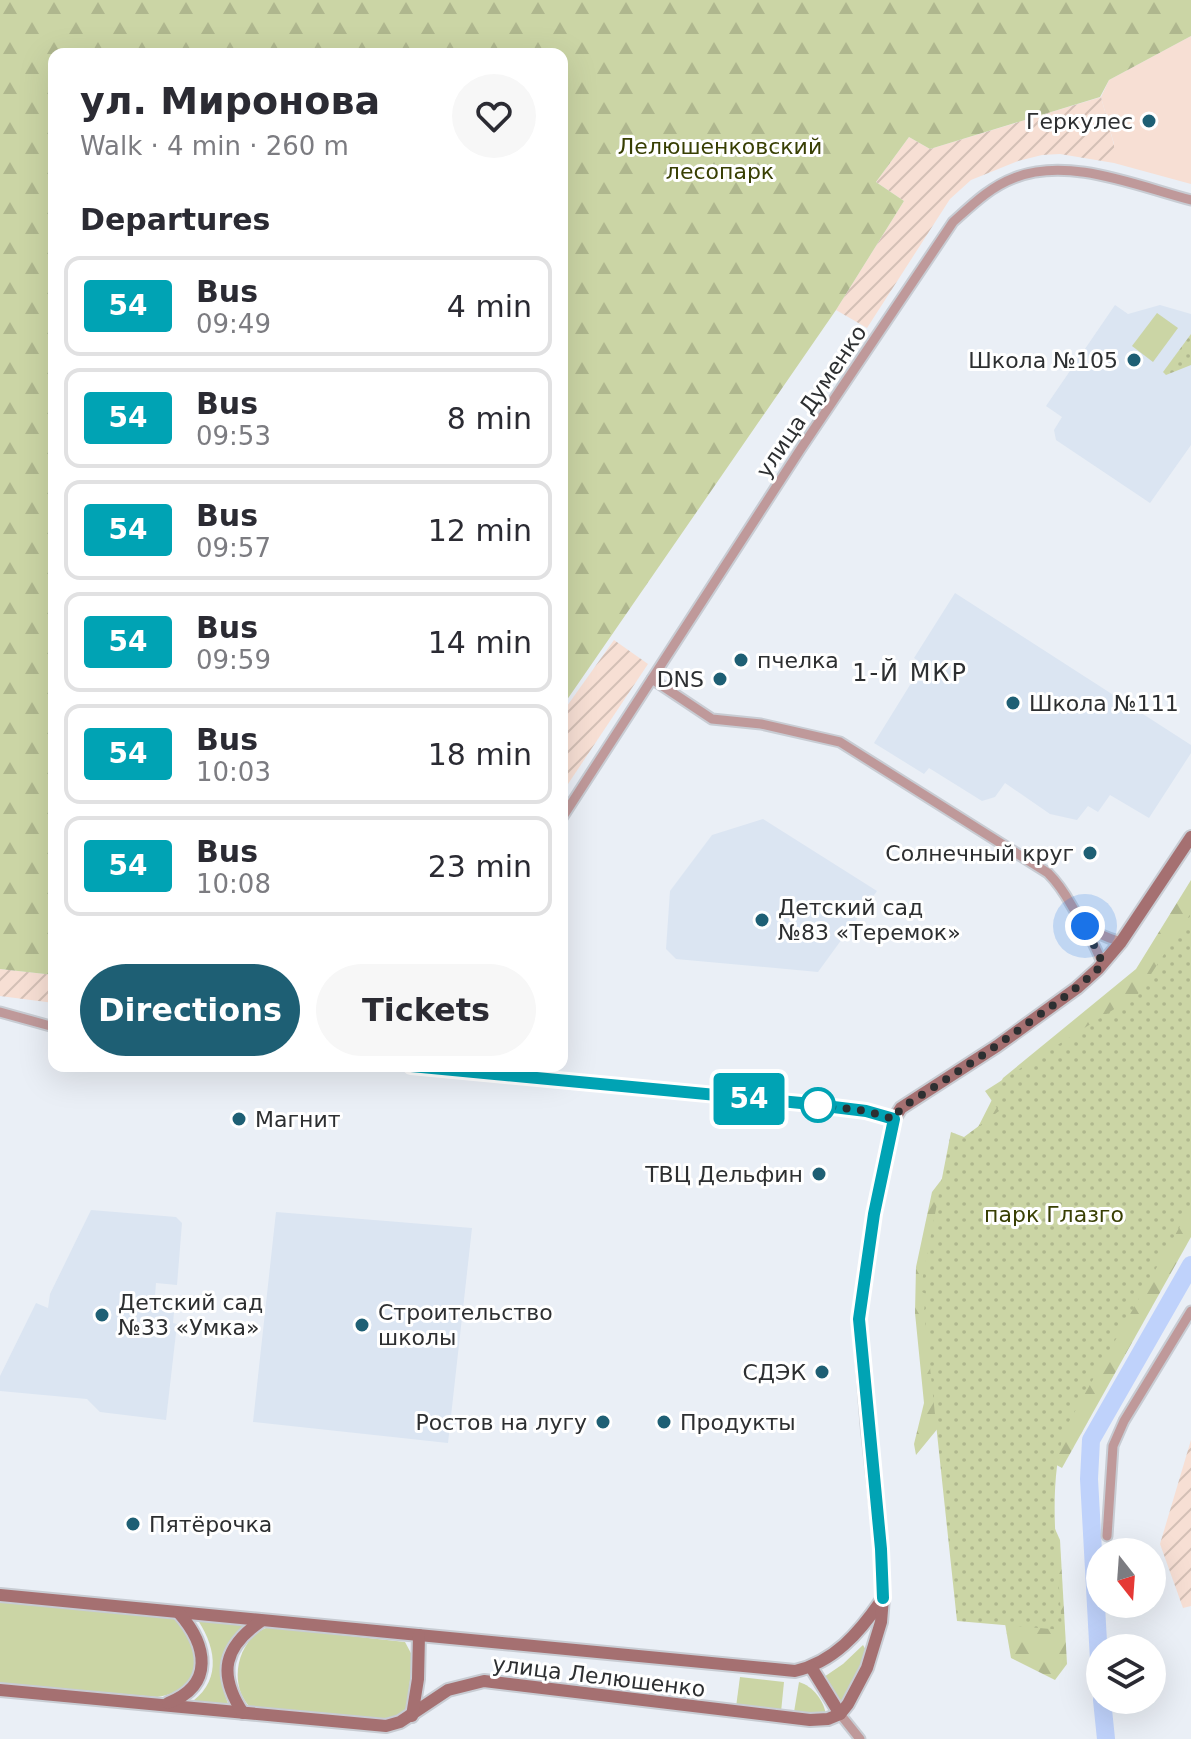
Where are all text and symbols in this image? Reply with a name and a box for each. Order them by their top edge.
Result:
button: heart [452,74,536,158]
text: ул. Миронова [80,79,380,123]
place label: Геркулес [1026,109,1133,134]
marker: Геркулес [1140,112,1158,130]
text: Walk · 4 min · 260 m [80,131,349,161]
park label: Лелюшенковский лесопарк [618,134,822,184]
text: Departures [80,202,270,237]
text: Bus [196,274,258,309]
text: 54 [109,289,147,322]
text: 4 min [447,289,532,324]
text: 09:49 [196,309,271,339]
street label: улица Думенко [751,320,872,482]
place label: Школа №105 [968,348,1118,373]
marker: Школа №105 [1125,351,1143,369]
text: Bus [196,386,258,421]
text: 54 [109,401,147,434]
text: 8 min [447,401,532,436]
text: 09:53 [196,421,271,451]
text: Bus [196,498,258,533]
text: 54 [109,513,147,546]
text: 12 min [428,513,532,548]
text: 09:57 [196,533,271,563]
text: Bus [196,610,258,645]
text: 54 [109,625,147,658]
text: 14 min [428,625,532,660]
text: 09:59 [196,645,271,675]
place label: пчелка [757,648,839,673]
marker: пчелка [732,651,750,669]
district label: 1-Й МКР [852,658,968,687]
place label: DNS [657,667,704,692]
marker: DNS [711,670,729,688]
place label: Школа №111 [1029,691,1179,716]
marker: Школа №111 [1004,694,1022,712]
text: Bus [196,722,258,757]
text: 54 [109,737,147,770]
text: 18 min [428,737,532,772]
text: 10:03 [196,757,271,787]
text: Bus [196,834,258,869]
place label: Солнечный круг [885,841,1074,866]
marker: Солнечный круг [1081,844,1099,862]
text: 54 [109,849,147,882]
text: 23 min [428,849,532,884]
text: 10:08 [196,869,271,899]
place label: Детский сад №83 «Теремок» [778,895,961,945]
your location [1065,906,1105,946]
marker: Детский сад №83 «Теремок» [753,911,771,929]
button: Directions [80,964,300,1056]
button: Tickets [316,964,536,1056]
line badge: 54 [713,1073,785,1125]
text: 54 [730,1082,768,1115]
unlabelled marker [801,1088,835,1122]
place label: Магнит [255,1107,341,1132]
marker: Магнит [230,1110,248,1128]
place label: ТВЦ Дельфин [644,1162,803,1187]
marker: ТВЦ Дельфин [810,1165,828,1183]
park label: парк Глазго [984,1202,1124,1227]
place label: Детский сад №33 «Умка» [118,1290,263,1340]
place label: Строительство школы [378,1300,553,1350]
marker: Детский сад №33 «Умка» [93,1306,111,1324]
marker: Строительство школы [353,1316,371,1334]
place label: СДЭК [742,1360,806,1385]
marker: СДЭК [813,1363,831,1381]
place label: Ростов на лугу [415,1410,587,1435]
place label: Продукты [680,1410,796,1435]
marker: Ростов на лугу [594,1413,612,1431]
marker: Продукты [655,1413,673,1431]
place label: Пятёрочка [149,1512,272,1537]
marker: Пятёрочка [124,1515,142,1533]
north arrow [1086,1538,1166,1618]
map controls [1086,1538,1166,1714]
button: layers [1086,1634,1166,1714]
street label: улица Лелюшенко [491,1651,707,1702]

